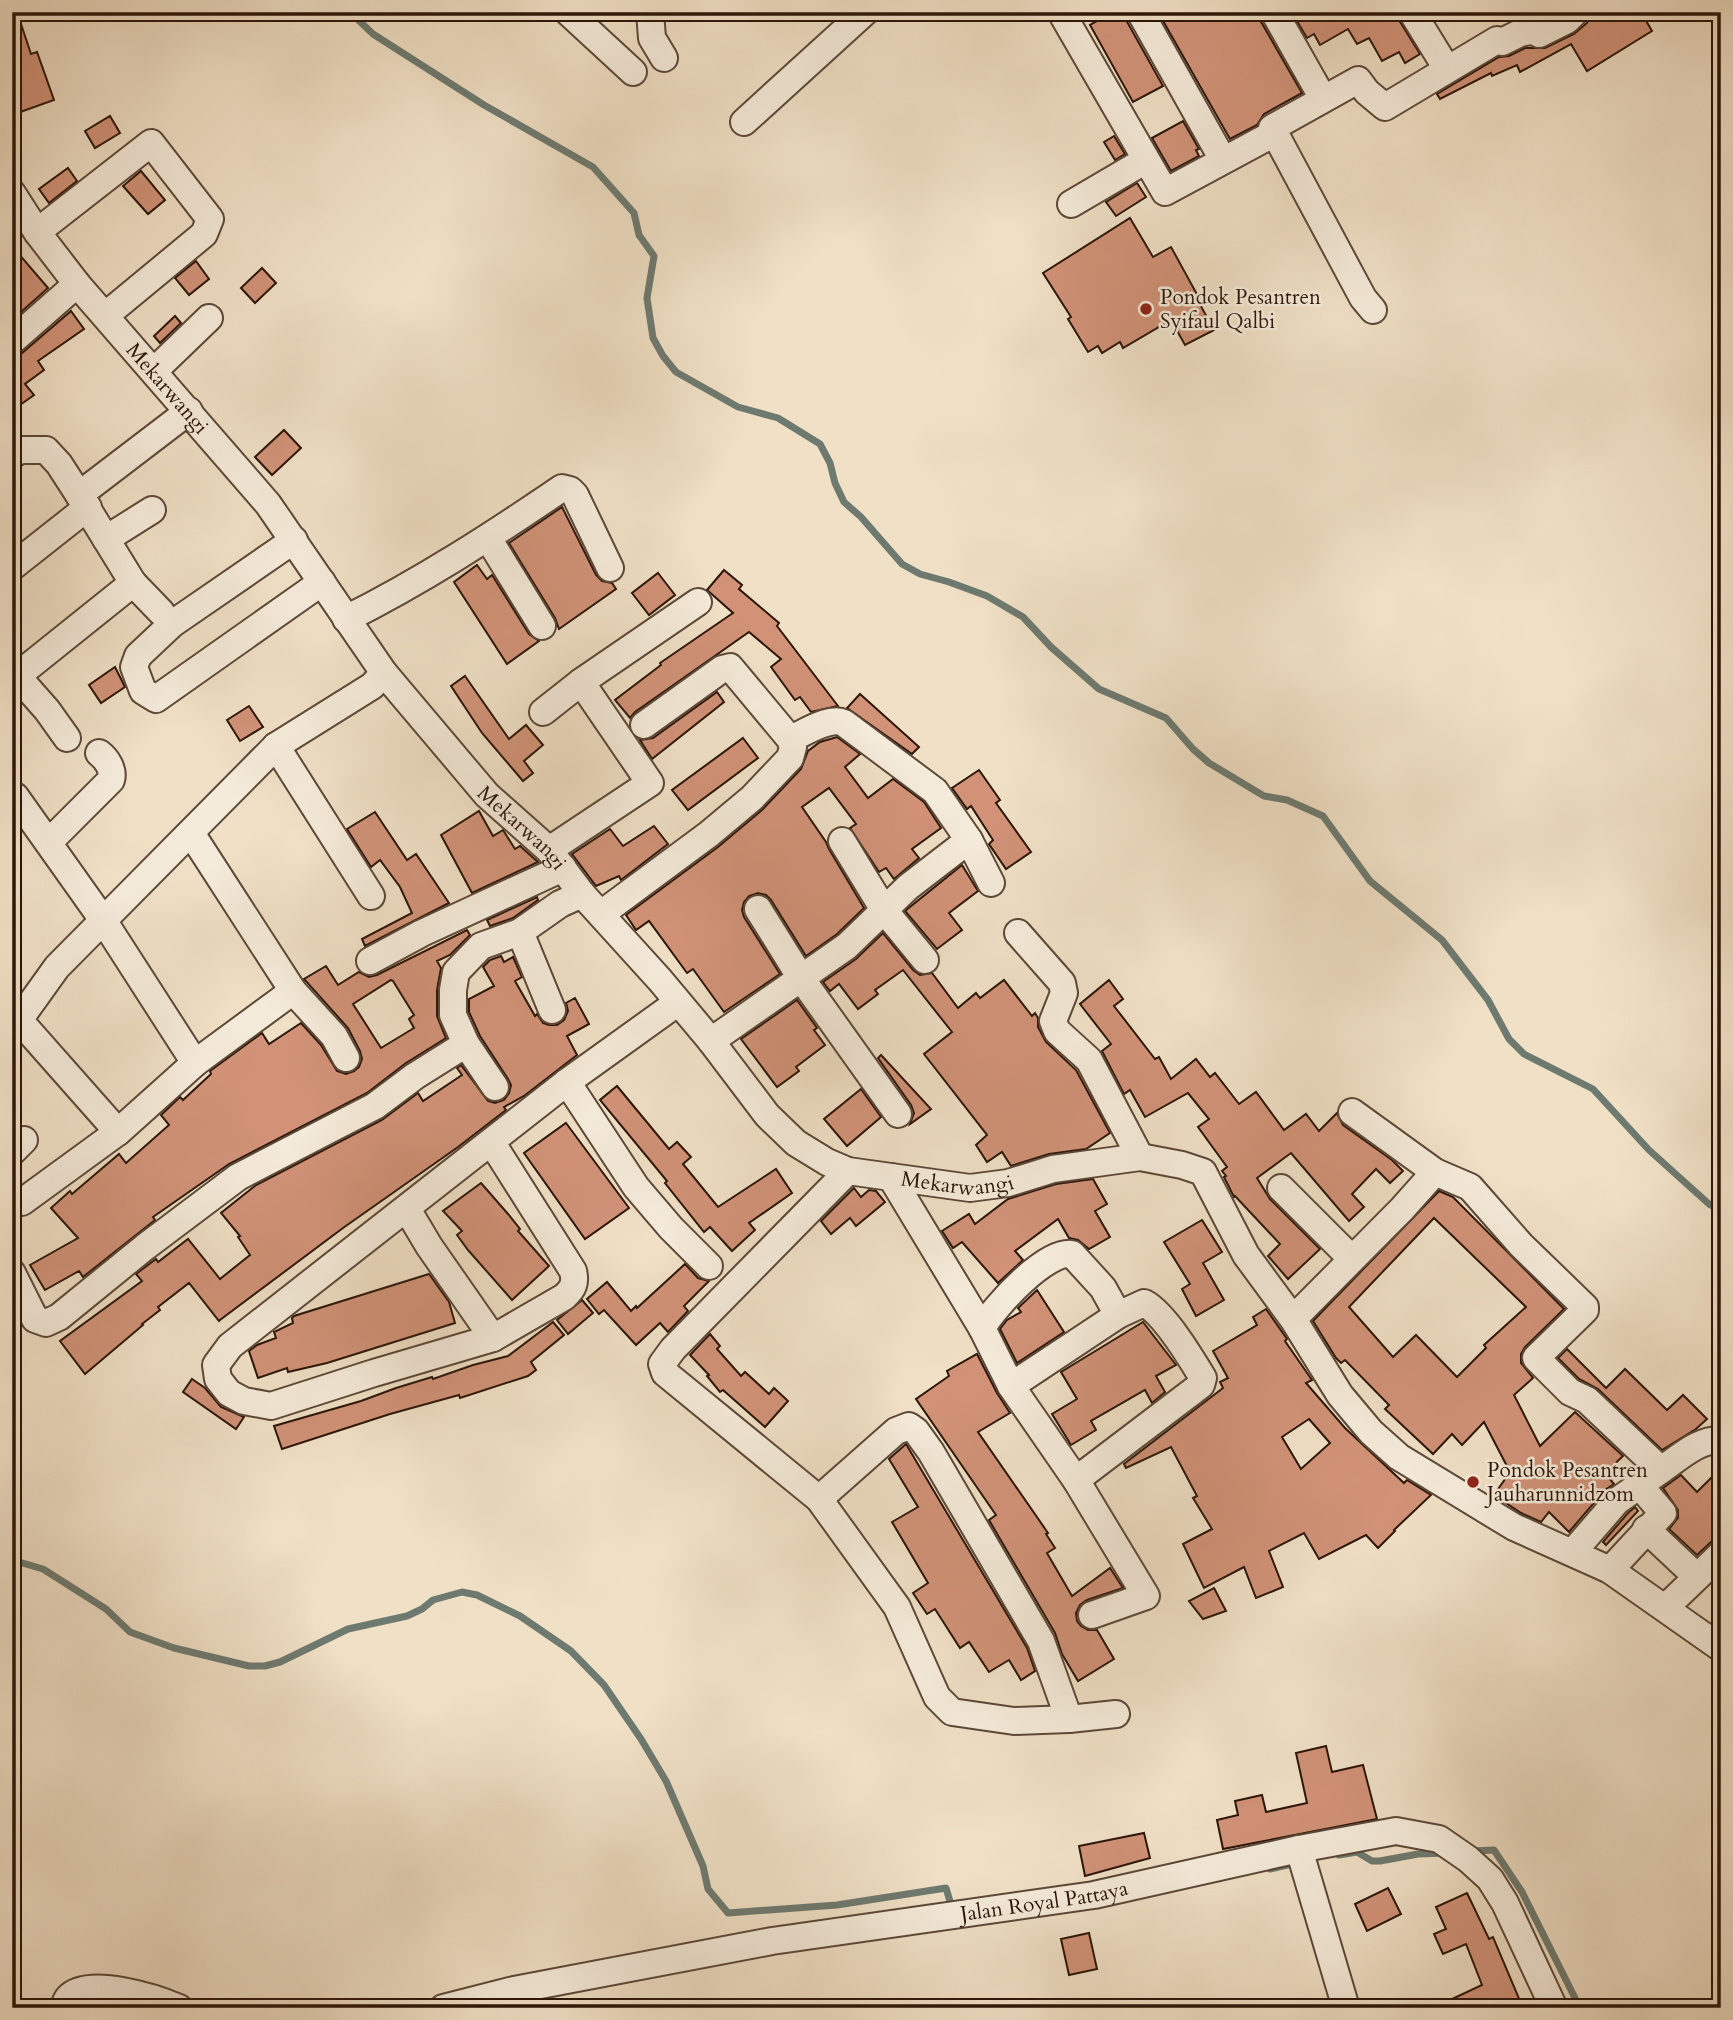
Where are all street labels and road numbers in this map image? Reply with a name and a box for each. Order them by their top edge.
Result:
street label: Mekarwangi [120,336,216,440]
street label: Mekarwangi [471,779,574,876]
street label: Mekarwangi [899,1164,1017,1203]
street label: Jalan Royal Pattaya [956,1873,1131,1929]

